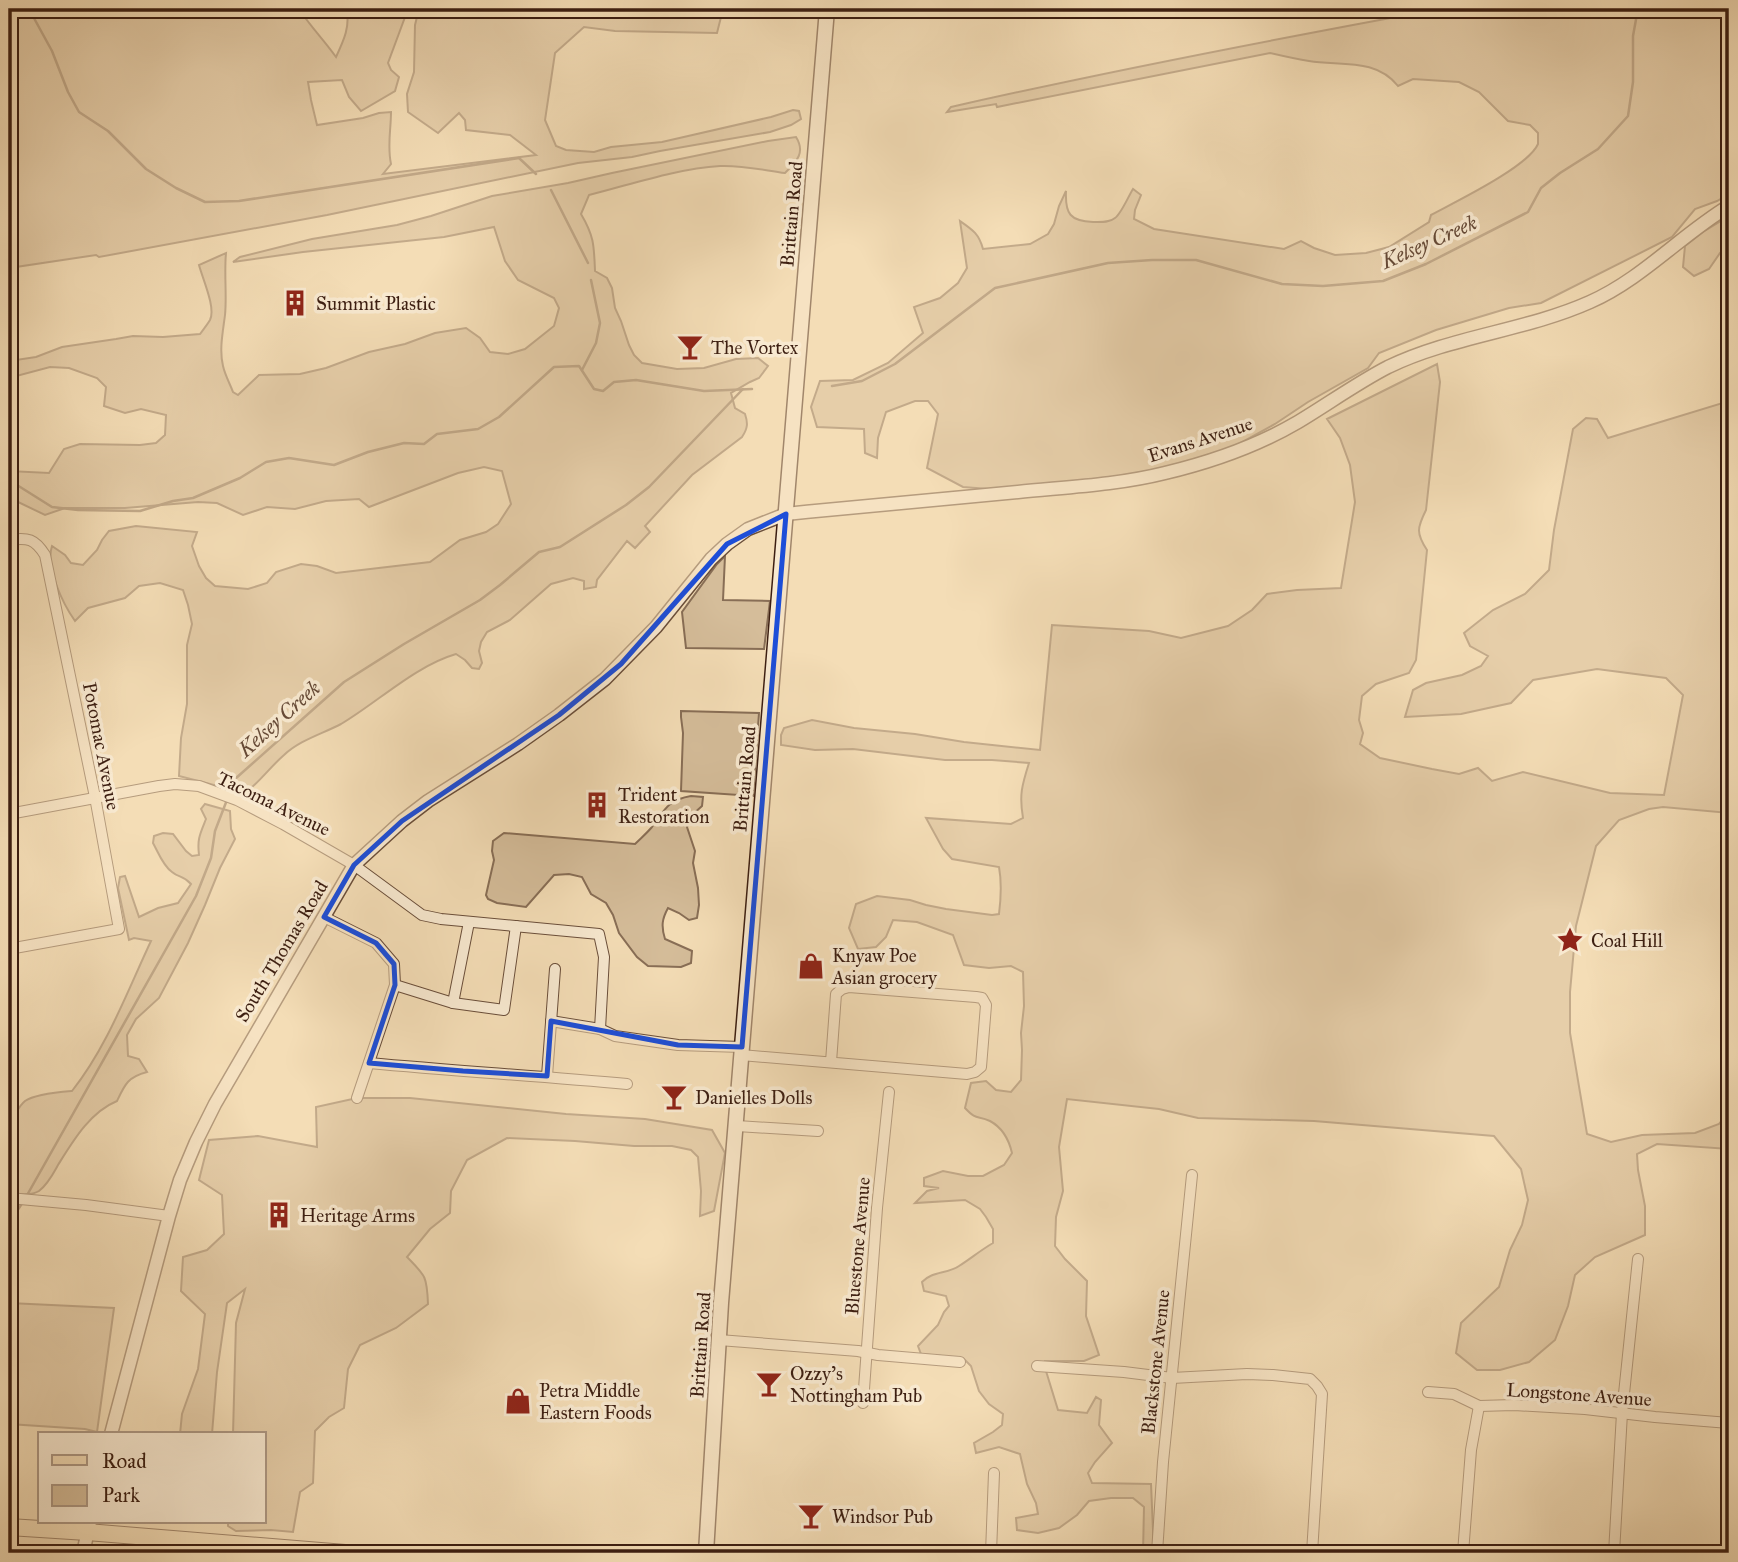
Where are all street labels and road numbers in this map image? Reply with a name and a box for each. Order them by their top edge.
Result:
street label: Brittain Road [775,160,808,268]
street label: Evans Avenue [1145,412,1255,467]
street label: Potomac Avenue [78,680,125,812]
street label: Brittain Road [728,725,761,833]
street label: Tacoma Avenue [214,766,334,841]
street label: South Thomas Road [230,876,333,1026]
street label: Bluestone Avenue [840,1176,875,1316]
street label: Blackstone Avenue [1136,1289,1175,1435]
street label: Brittain Road [685,1291,716,1399]
street label: Longstone Avenue [1505,1378,1652,1412]

